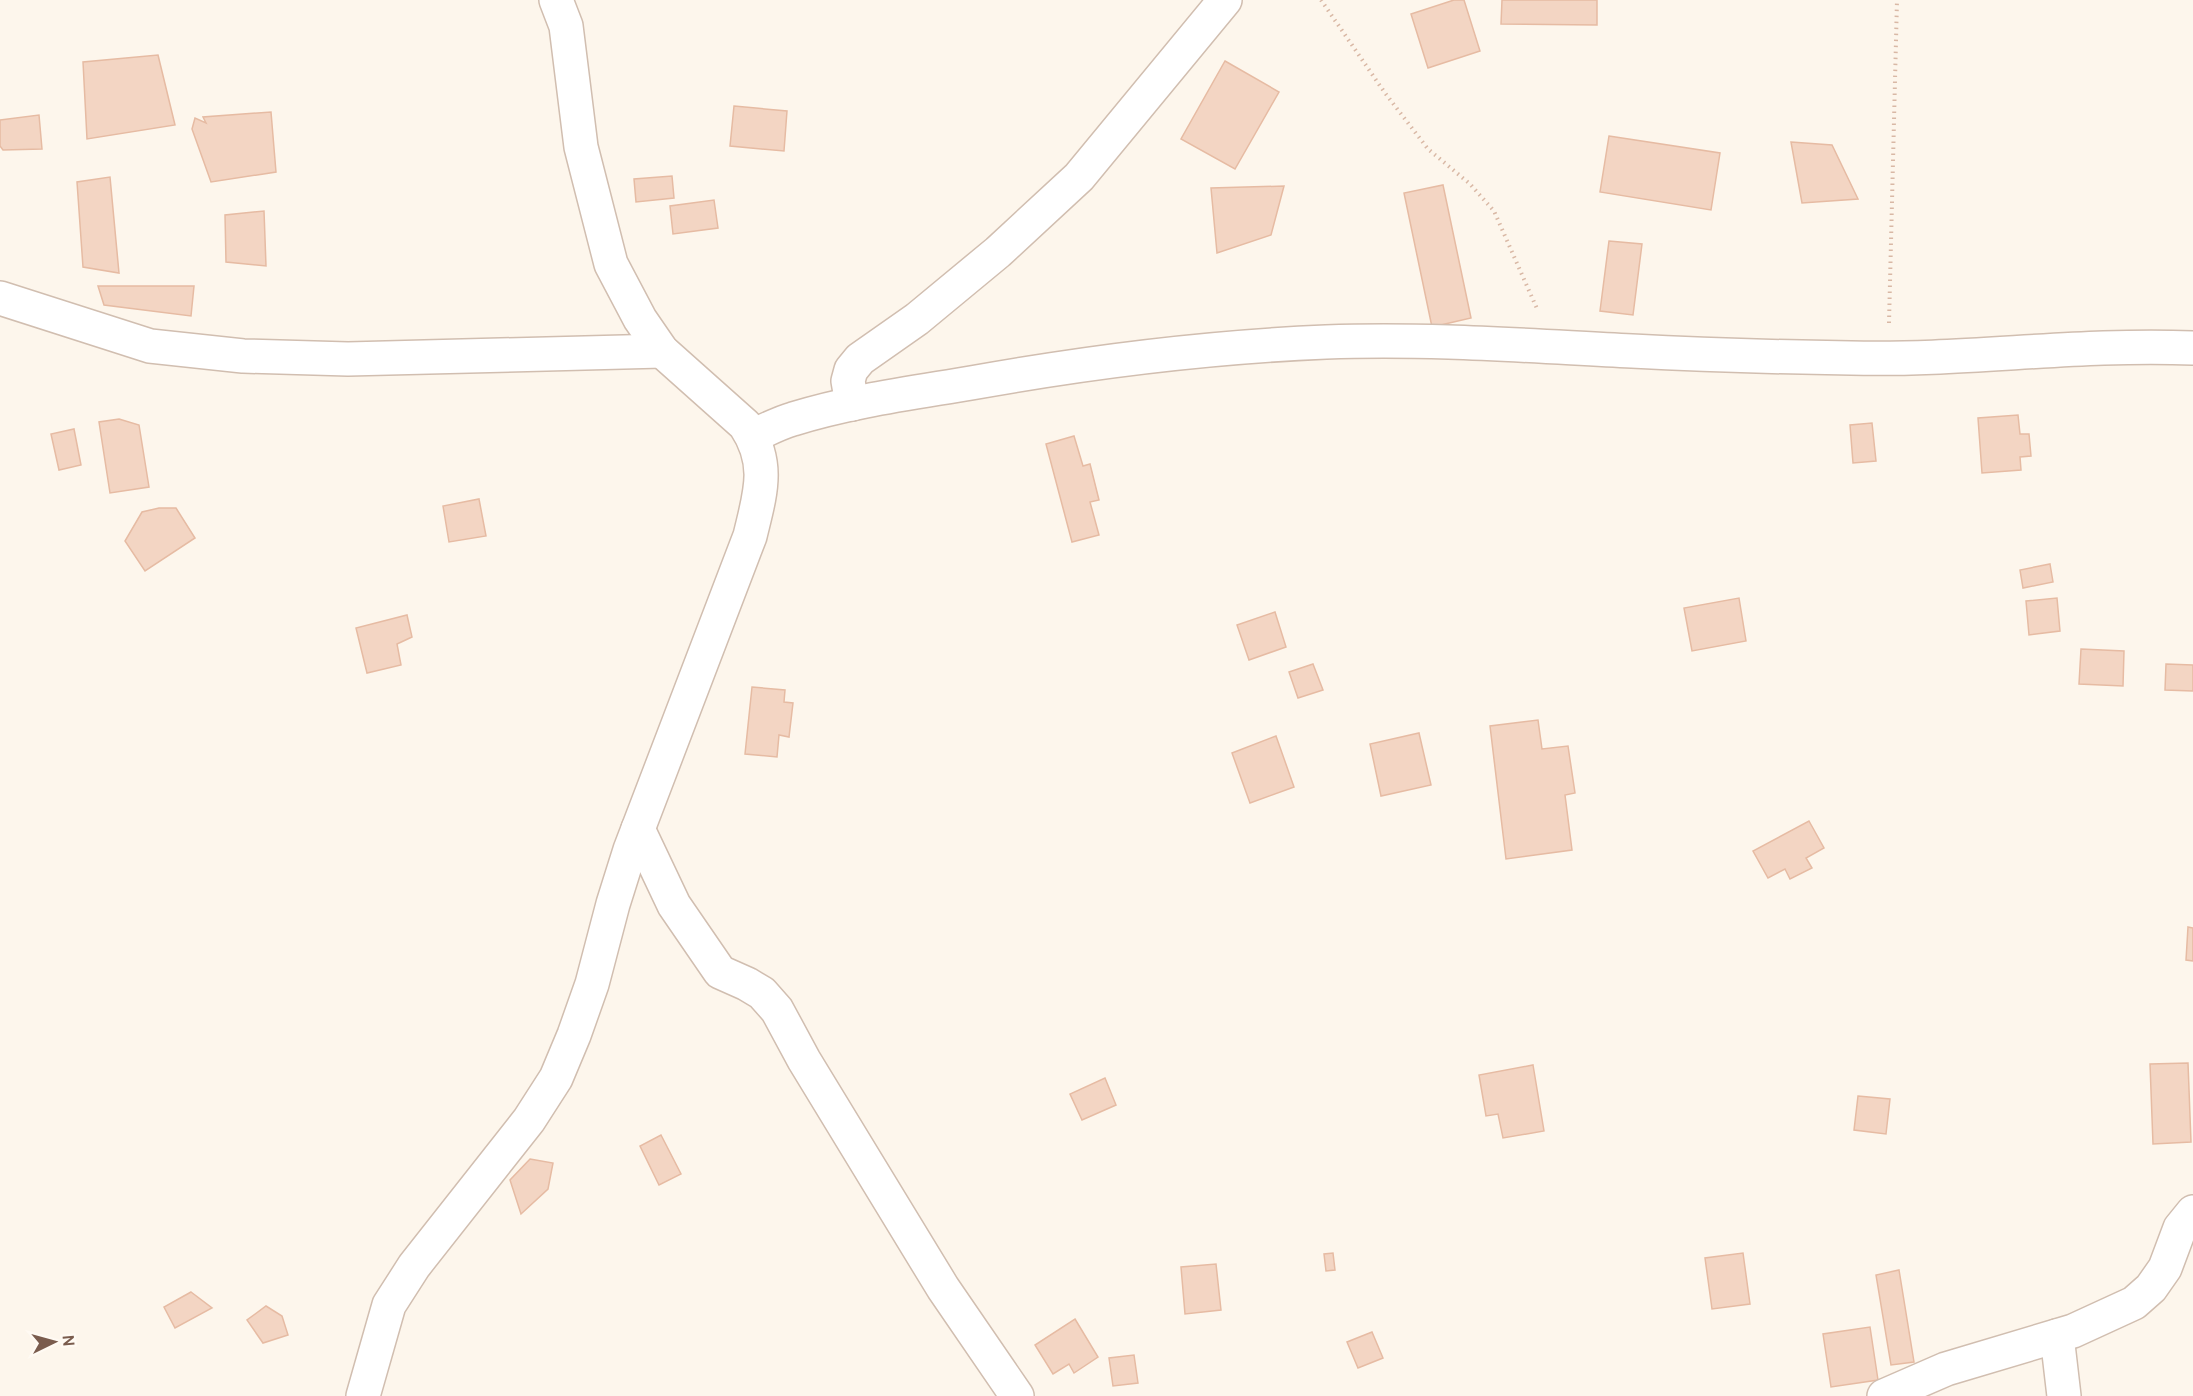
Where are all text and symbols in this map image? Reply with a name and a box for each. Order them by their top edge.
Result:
north arrow [24,1312,84,1372]
text: N [58,1334,78,1347]

